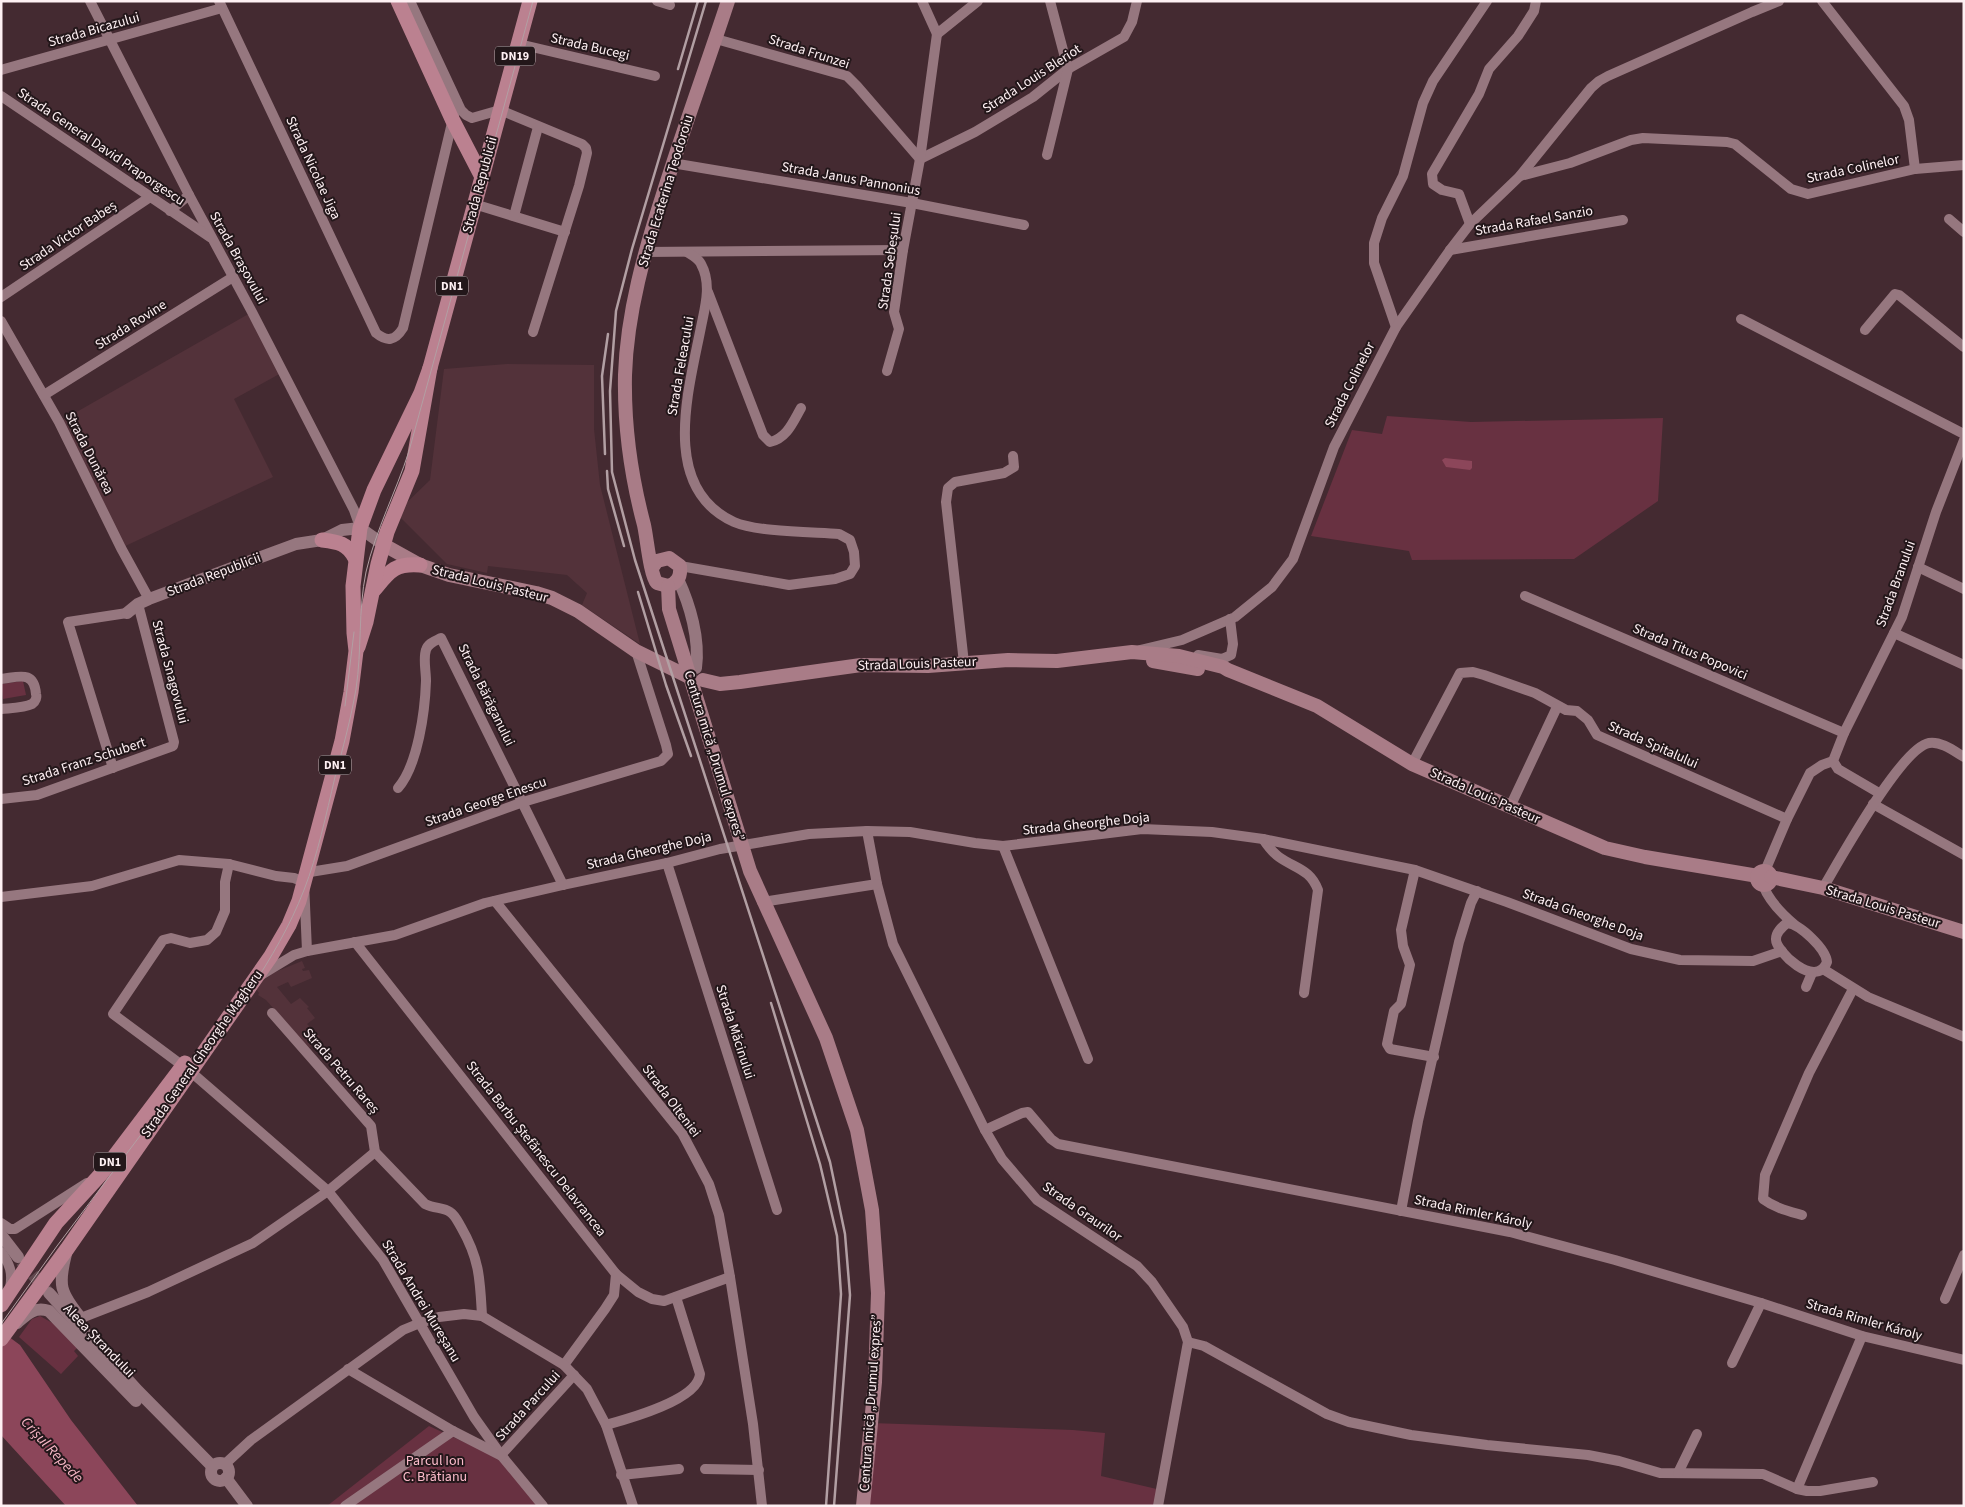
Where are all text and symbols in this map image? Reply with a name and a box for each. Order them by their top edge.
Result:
street label: Strada Bicazului [46,7,142,53]
street label: Strada Bucegi [549,28,631,66]
street label: Strada Frunzei [766,30,852,74]
street label: Strada Louis Bleriot [979,39,1086,118]
road number: DN19 [495,46,535,66]
street label: Strada General David Praporgescu [13,83,189,211]
street label: Strada Ecaterina Teodoroiu [633,112,699,270]
street label: Strada Nicolae Jiga [280,113,346,223]
street label: Strada Republicii [457,134,503,236]
street label: Strada Colinelor [1805,149,1901,189]
street label: Strada Janus Pannonius [780,157,922,201]
street label: Strada Victor Babeș [15,196,121,276]
street label: Strada Rafael Sanzio [1473,201,1595,241]
street label: Strada Brașovului [204,208,272,308]
street label: Strada Sebeșului [873,211,907,311]
road number: DN1 [436,276,468,296]
street label: Strada Rovine [91,295,171,355]
street label: Strada Feleacului [662,315,700,417]
street label: Strada Colinelor [1320,338,1380,432]
street label: Strada Dunărea [60,408,118,498]
street label: Strada Branului [1871,538,1921,630]
street label: Strada Republicii [164,548,264,602]
street label: Strada Louis Pasteur [430,560,550,608]
street label: Strada Snagovului [147,618,193,726]
street label: Strada Titus Popovici [1629,619,1751,685]
street label: Strada Bărăganului [453,640,519,750]
street label: Strada Louis Pasteur [857,652,977,676]
street label: Centura mică „Drumul expres” [679,668,749,844]
street label: Strada Spitalului [1605,716,1701,774]
street label: Strada Franz Schubert [20,732,149,791]
road number: DN1 [319,756,351,774]
street label: Strada Louis Pasteur [1427,763,1544,829]
street label: Strada George Enescu [422,772,550,832]
street label: Strada Gheorghe Doja [1021,807,1151,841]
street label: Strada Gheorghe Doja [585,827,713,875]
street label: Strada Louis Pasteur [1823,880,1943,934]
street label: Strada Gheorghe Doja [1520,884,1646,946]
street label: Strada General Gheorghe Magheru [136,966,268,1142]
street label: Strada Măcinului [710,982,760,1082]
street label: Strada Petru Rareș [298,1024,384,1118]
street label: Strada Barbu Ștefănescu Delavrancea [461,1057,611,1241]
street label: Strada Olteniei [637,1060,705,1142]
road number: DN1 [94,1152,126,1172]
street label: Strada Graurilor [1038,1177,1126,1247]
street label: Strada Rimler Károly [1412,1190,1534,1234]
street label: Strada Andrei Mureșanu [376,1236,466,1366]
street label: Strada Rimler Károly [1804,1294,1925,1346]
street label: Aleea Ștrandului [59,1300,139,1382]
street label: Centura mică „Drumul expres” [855,1314,887,1492]
street label: Strada Parcului [491,1366,565,1446]
water label: Crișul Repede [16,1412,88,1488]
park label: Parcul Ion C. Brătianu [403,1451,467,1487]

